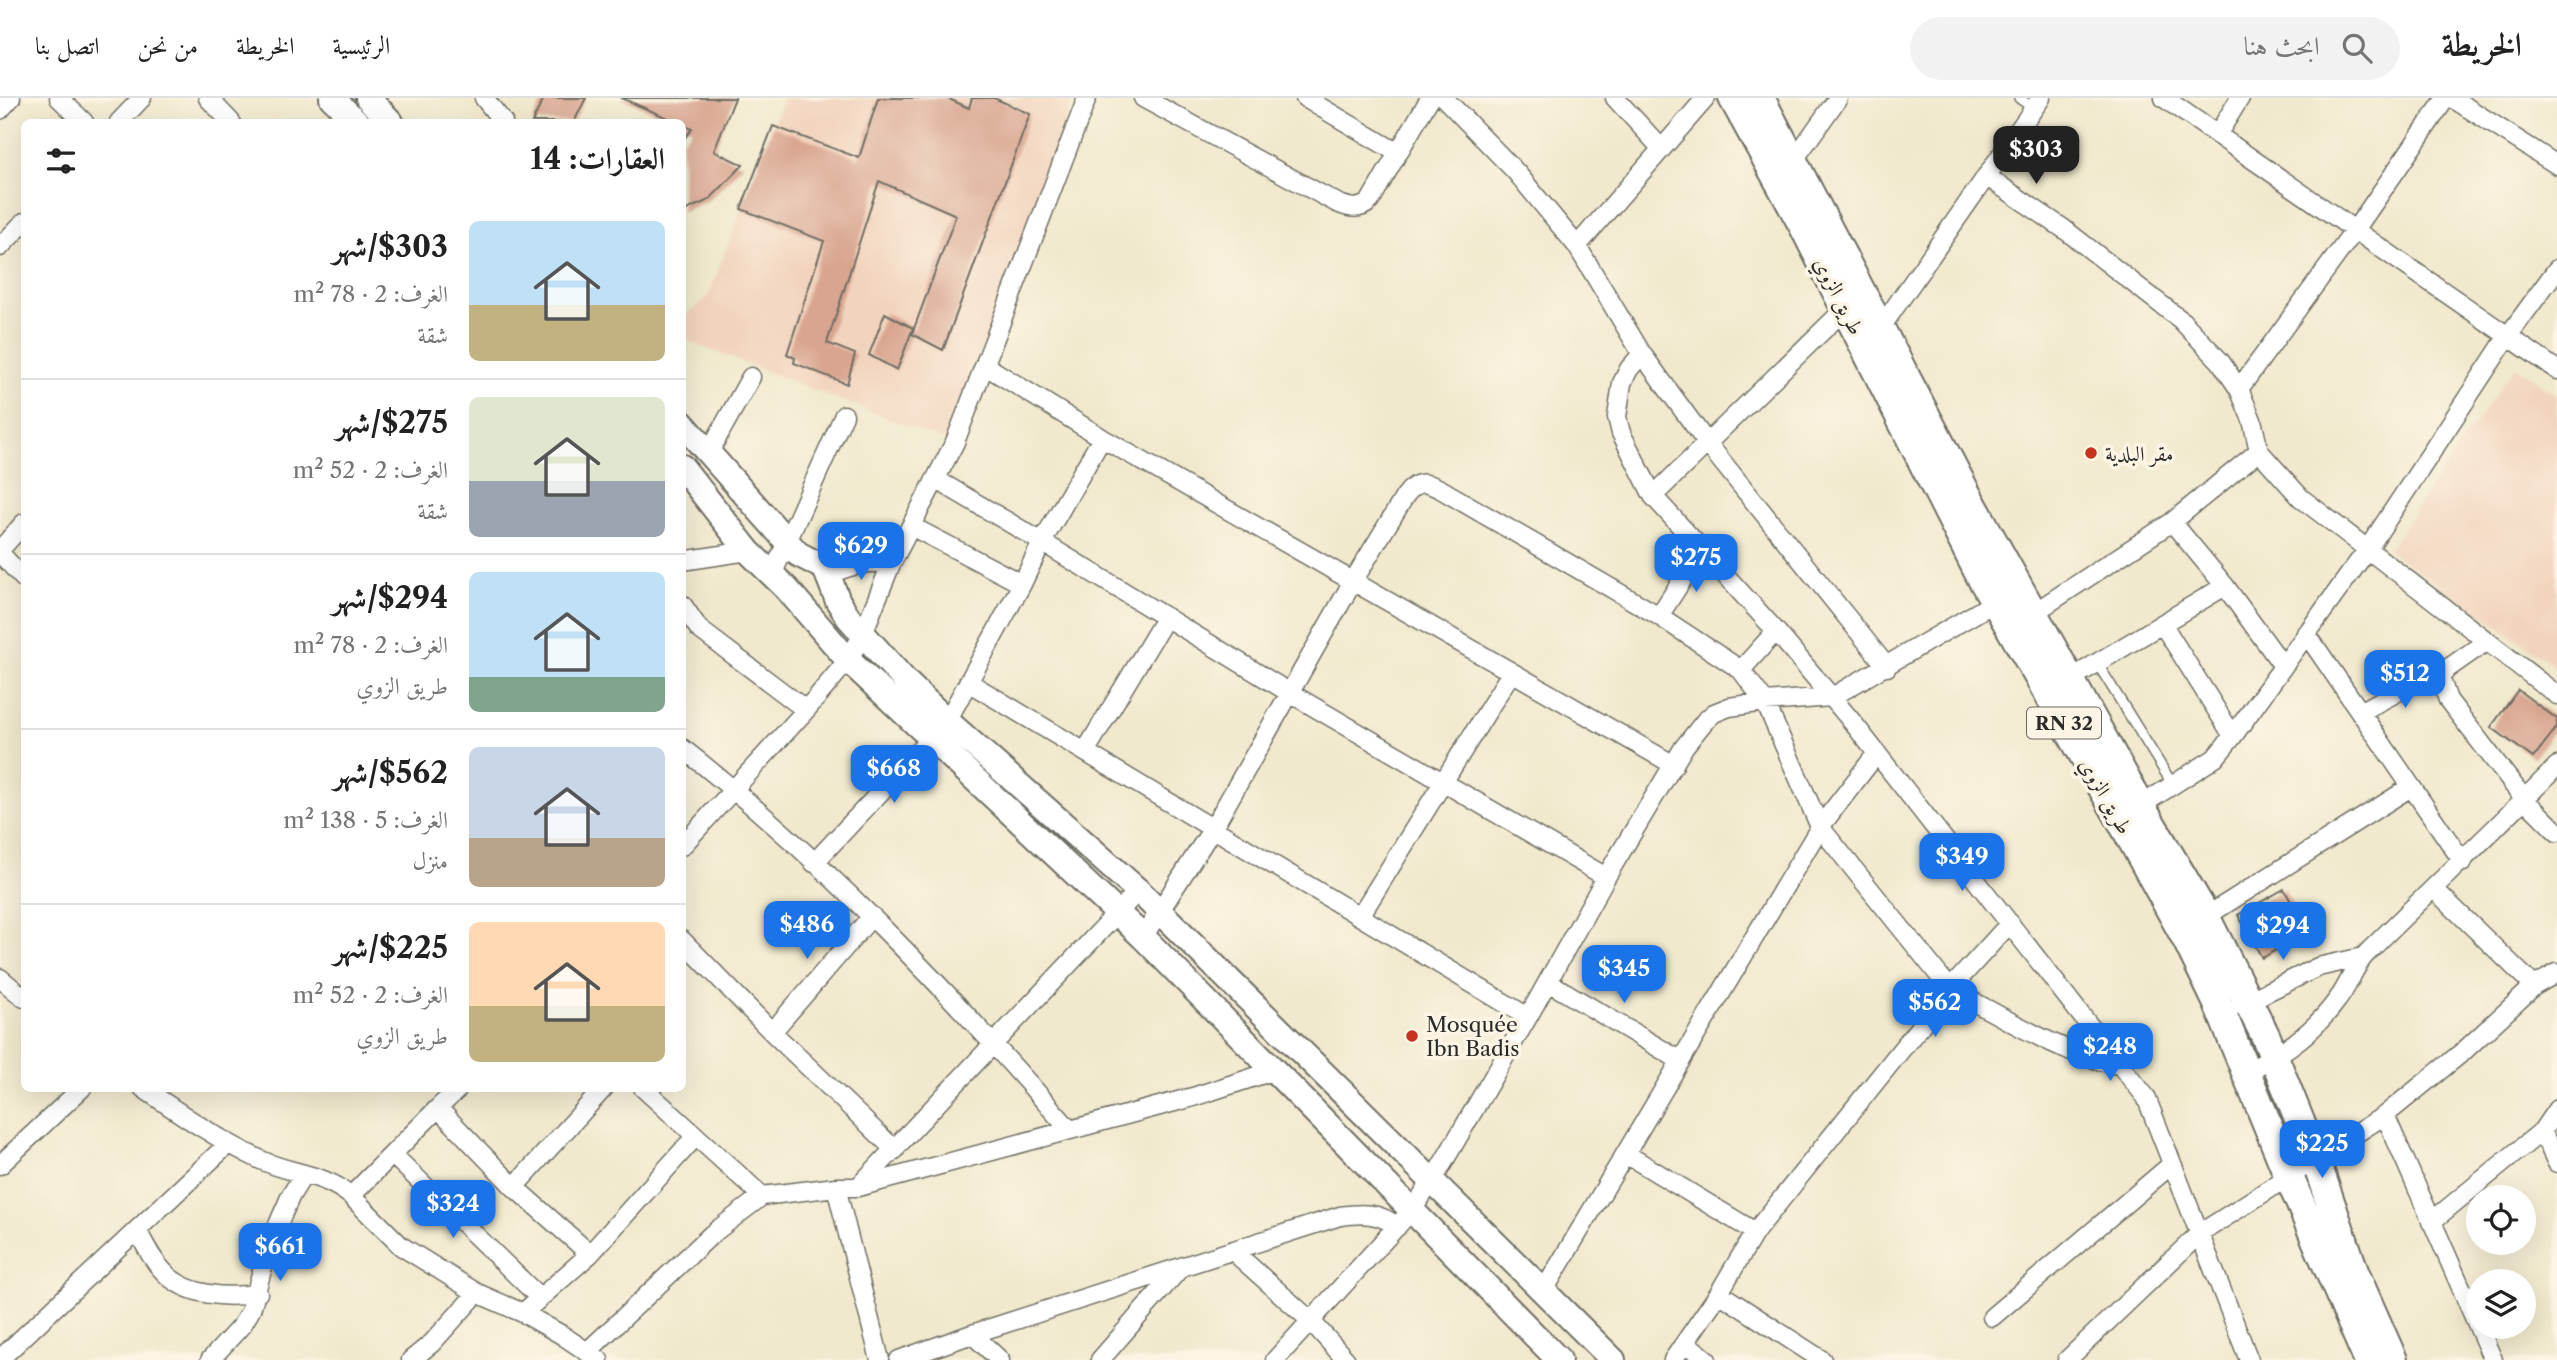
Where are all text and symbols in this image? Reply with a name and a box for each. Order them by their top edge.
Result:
search box [1910,17,2400,80]
text: الخريطة [2442,24,2522,65]
icon: search [2338,29,2376,67]
text: ابحث هنا [2243,30,2320,62]
text: اتصل بنا [35,31,99,60]
text: من نحن [137,31,198,60]
text: الخريطة [236,31,294,60]
text: الرئيسية [332,31,390,60]
pin: $303 [1995,126,2077,186]
text: $303 [2009,135,2063,163]
text: العقارات: 14 [530,140,665,177]
icon: filters [42,142,80,180]
text: $303/شهر [333,228,448,265]
icon: home [525,249,609,333]
street label: طريق الزوي [1805,253,1869,341]
text: الغرف: 2 · 78 m² [294,280,448,308]
text: شقة [418,321,448,349]
text: $275/شهر [336,404,448,441]
icon: home [525,425,609,509]
place label: مقر البلدية [2105,441,2173,467]
marker: مقر البلدية [2083,445,2099,461]
text: الغرف: 2 · 52 m² [293,456,448,484]
text: شقة [418,497,448,525]
pin: $629 [820,522,902,582]
text: $629 [834,531,888,559]
pin: $275 [1655,534,1737,594]
text: $275 [1671,543,1721,571]
text: $294/شهر [332,579,448,616]
icon: home [525,600,609,684]
text: الغرف: 2 · 78 m² [294,631,448,659]
pin: $512 [2364,650,2446,710]
text: $512 [2380,659,2430,687]
text: طريق الزوي [356,672,448,700]
road number: RN 32 [2027,708,2101,738]
pin: $668 [853,746,935,805]
text: $562/شهر [333,754,448,791]
text: $668 [867,754,921,782]
street label: طريق الزوي [2071,754,2138,840]
icon: home [525,775,609,859]
text: الغرف: 5 · 138 m² [283,806,448,834]
pin: $349 [1921,834,2003,893]
text: $349 [1935,842,1989,870]
text: منزل [413,847,448,875]
pin: $486 [766,902,848,961]
pin: $294 [2242,902,2324,962]
text: $486 [780,910,834,938]
text: $294 [2256,911,2310,939]
text: $225/شهر [334,929,448,966]
pin: $345 [1583,946,1665,1005]
icon: home [525,950,609,1034]
text: $345 [1598,954,1650,982]
pin: $562 [1894,979,1976,1039]
text: الغرف: 2 · 52 m² [293,981,448,1009]
text: $562 [1909,988,1961,1016]
place label: Mosquée Ibn Badis [1426,1012,1519,1061]
text: طريق الزوي [356,1022,448,1050]
pin: $248 [2069,1024,2151,1083]
marker: Mosquée Ibn Badis [1404,1028,1420,1044]
text: $248 [2083,1032,2137,1060]
pin: $225 [2281,1121,2363,1180]
text: $225 [2296,1129,2348,1157]
pin: $324 [412,1180,494,1240]
map controls [2466,1185,2536,1339]
button: locate [2466,1185,2536,1255]
text: $324 [426,1189,480,1217]
pin: $661 [239,1224,321,1283]
text: $661 [255,1232,305,1260]
button: layers [2466,1269,2536,1339]

